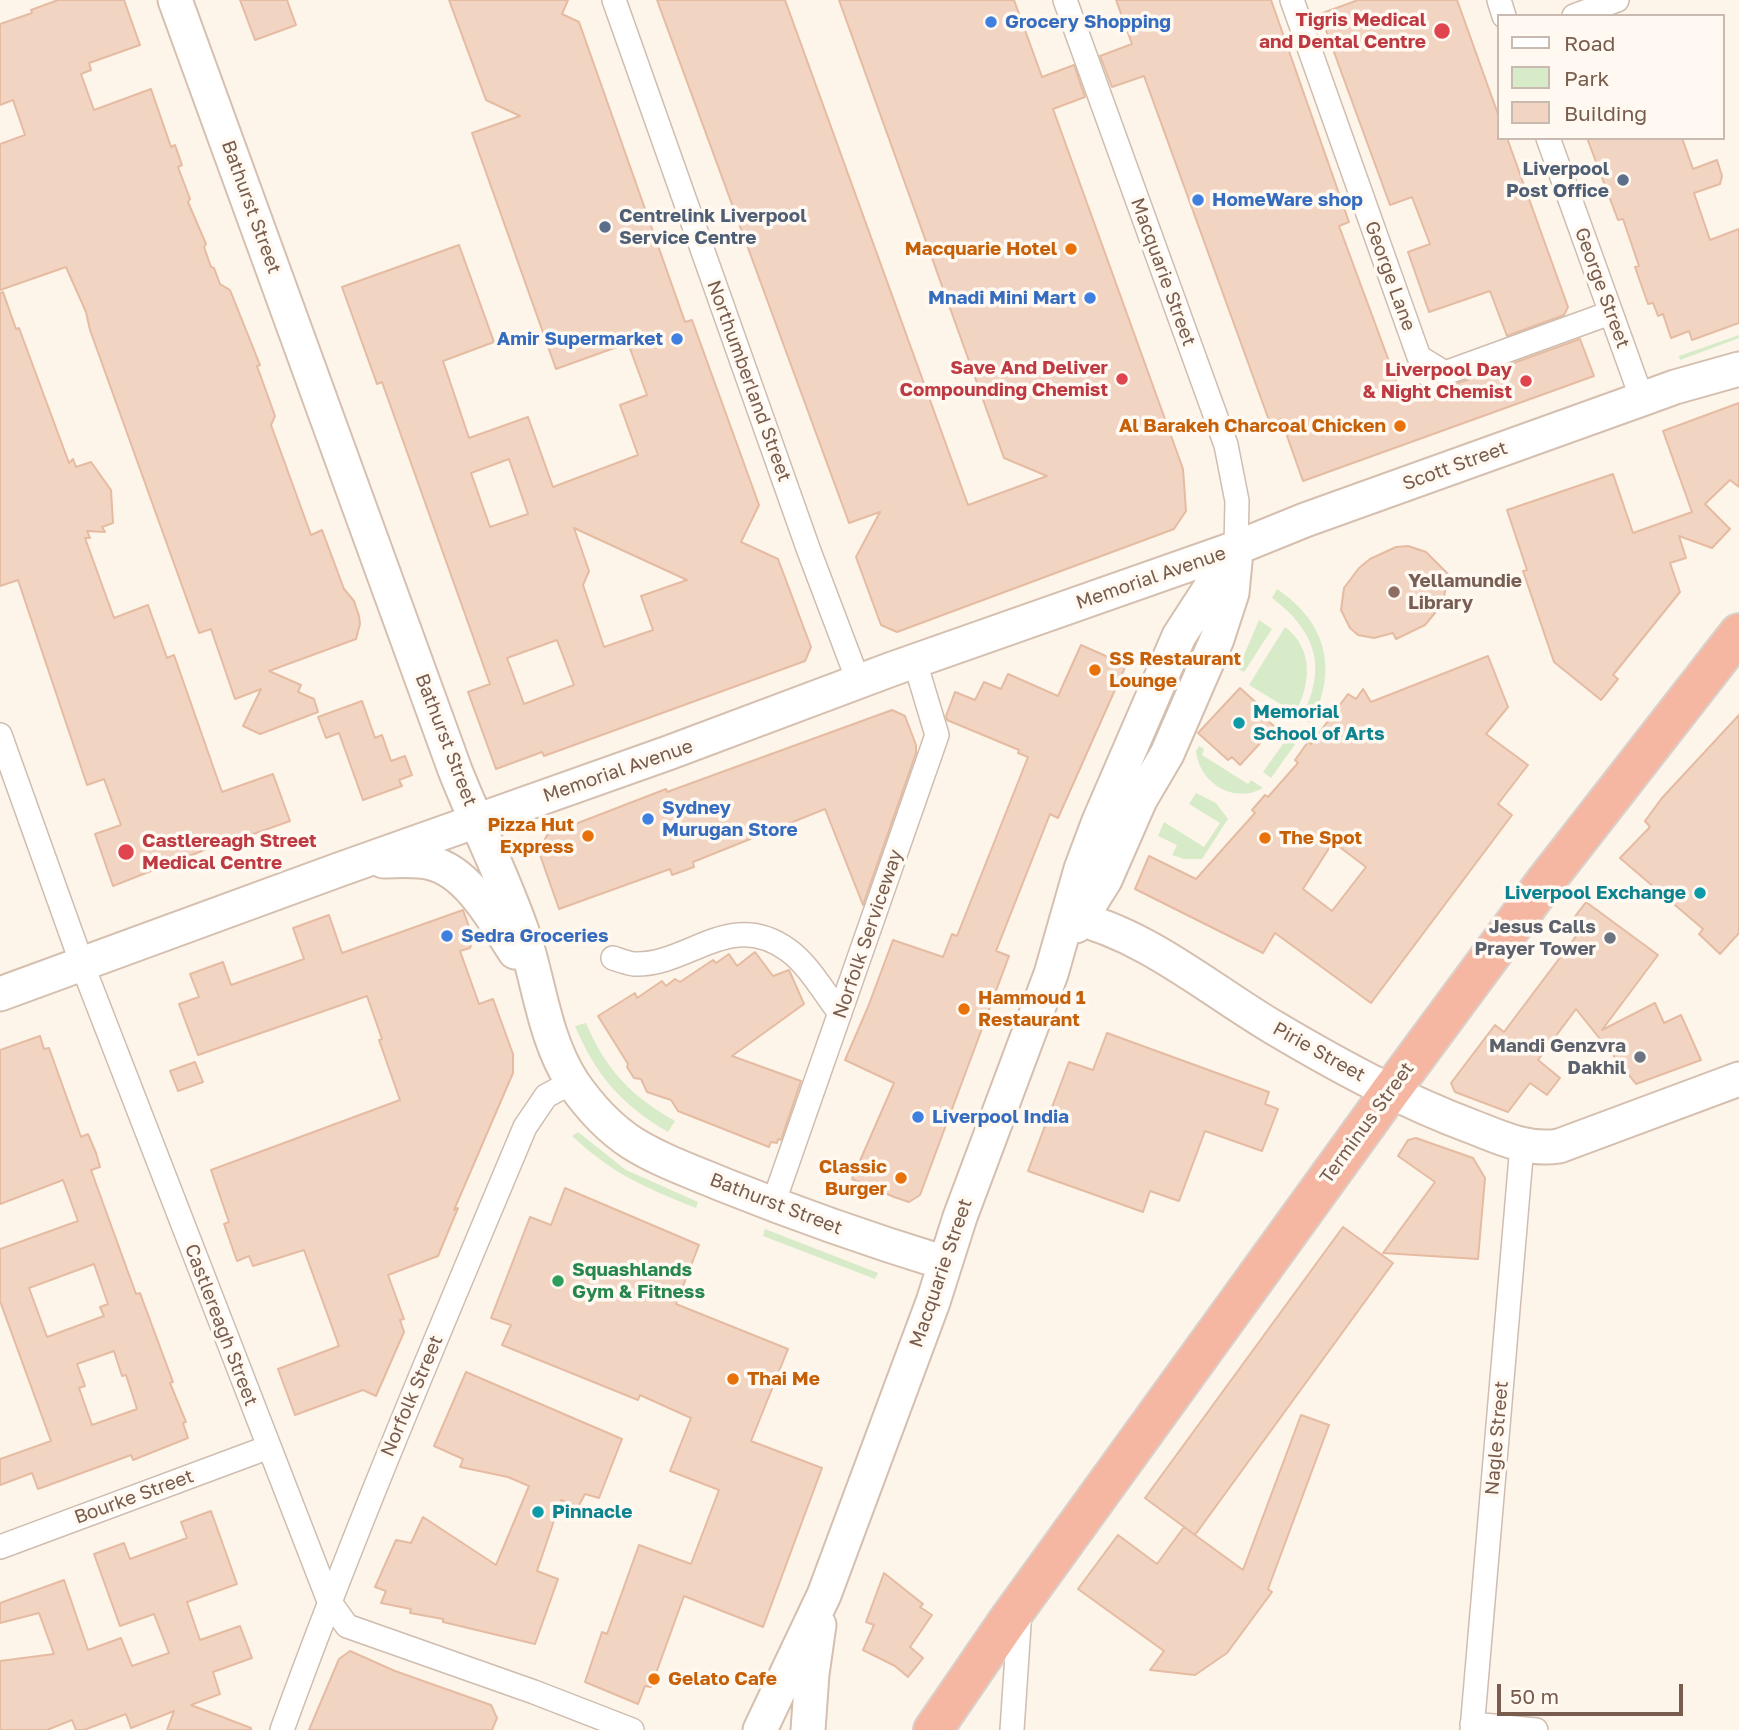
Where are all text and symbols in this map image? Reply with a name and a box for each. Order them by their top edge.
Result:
place label: Tigris Medical and Dental Centre [1259,9,1426,53]
place label: Grocery Shopping [1005,11,1171,33]
marker: Grocery Shopping [983,14,999,30]
legend [1498,14,1725,140]
marker: Tigris Medical and Dental Centre [1432,21,1452,41]
text: Road [1564,30,1615,56]
text: Park [1564,65,1609,91]
text: Building [1564,100,1647,126]
street label: Bathurst Street [216,137,286,277]
place label: Liverpool Post Office [1506,158,1609,202]
marker: Liverpool Post Office [1615,172,1631,188]
place label: HomeWare shop [1212,189,1363,211]
marker: HomeWare shop [1190,192,1206,208]
street label: Macquarie Street [1126,195,1200,349]
place label: Centrelink Liverpool Service Centre [619,205,806,249]
street label: George Lane [1360,218,1420,334]
marker: Centrelink Liverpool Service Centre [597,219,613,235]
street label: George Street [1570,225,1634,351]
place label: Macquarie Hotel [905,238,1057,260]
marker: Macquarie Hotel [1063,241,1079,257]
street label: Northumberland Street [702,277,796,485]
place label: Mnadi Mini Mart [928,287,1076,309]
marker: Mnadi Mini Mart [1082,290,1098,306]
place label: Amir Supermarket [497,328,663,350]
marker: Amir Supermarket [669,331,685,347]
place label: Save And Deliver Compounding Chemist [900,357,1108,401]
place label: Liverpool Day & Night Chemist [1362,359,1512,403]
marker: Save And Deliver Compounding Chemist [1114,371,1130,387]
marker: Liverpool Day & Night Chemist [1518,373,1534,389]
place label: Al Barakeh Charcoal Chicken [1119,415,1386,437]
marker: Al Barakeh Charcoal Chicken [1392,418,1408,434]
street label: Scott Street [1399,436,1511,496]
street label: Memorial Avenue [1073,542,1229,614]
place label: Yellamundie Library [1408,570,1522,614]
marker: Yellamundie Library [1386,584,1402,600]
place label: SS Restaurant Lounge [1109,648,1241,692]
marker: SS Restaurant Lounge [1087,662,1103,678]
street label: Bathurst Street [410,671,482,809]
place label: Memorial School of Arts [1253,701,1385,745]
marker: Memorial School of Arts [1231,715,1247,731]
street label: Memorial Avenue [540,735,696,807]
place label: Sydney Murugan Store [662,797,798,841]
marker: Sydney Murugan Store [640,811,656,827]
place label: Pizza Hut Express [487,814,574,858]
place label: The Spot [1279,827,1362,849]
marker: Pizza Hut Express [580,828,596,844]
place label: Castlereagh Street Medical Centre [142,830,317,874]
marker: The Spot [1257,830,1273,846]
marker: Castlereagh Street Medical Centre [116,842,136,862]
street label: Norfolk Serviceway [828,846,908,1022]
place label: Liverpool Exchange [1504,882,1686,904]
marker: Liverpool Exchange [1692,885,1708,901]
place label: Jesus Calls Prayer Tower [1475,916,1596,960]
place label: Sedra Groceries [461,925,609,947]
marker: Sedra Groceries [439,928,455,944]
marker: Jesus Calls Prayer Tower [1602,930,1618,946]
place label: Hammoud 1 Restaurant [978,987,1086,1031]
marker: Hammoud 1 Restaurant [956,1001,972,1017]
street label: Pirie Street [1269,1017,1369,1087]
place label: Mandi Genzvra Dakhil [1489,1035,1626,1079]
marker: Mandi Genzvra Dakhil [1632,1049,1648,1065]
street label: Terminus Street [1315,1058,1419,1188]
place label: Liverpool India [932,1106,1069,1128]
marker: Liverpool India [910,1109,926,1125]
place label: Classic Burger [819,1156,887,1200]
street label: Bathurst Street [707,1168,845,1240]
marker: Classic Burger [893,1170,909,1186]
street label: Macquarie Street [905,1196,977,1350]
street label: Castlereagh Street [180,1241,262,1409]
place label: Squashlands Gym & Fitness [572,1259,705,1303]
marker: Squashlands Gym & Fitness [550,1273,566,1289]
street label: Norfolk Street [376,1332,448,1460]
place label: Thai Me [747,1368,820,1390]
marker: Thai Me [725,1371,741,1387]
street label: Nagle Street [1481,1380,1513,1496]
street label: Bourke Street [71,1465,197,1529]
place label: Pinnacle [552,1501,632,1523]
marker: Pinnacle [530,1504,546,1520]
place label: Gelato Cafe [668,1668,777,1690]
scale bar [1501,1670,1686,1714]
marker: Gelato Cafe [646,1671,662,1687]
text: 50 m [1510,1683,1559,1709]

